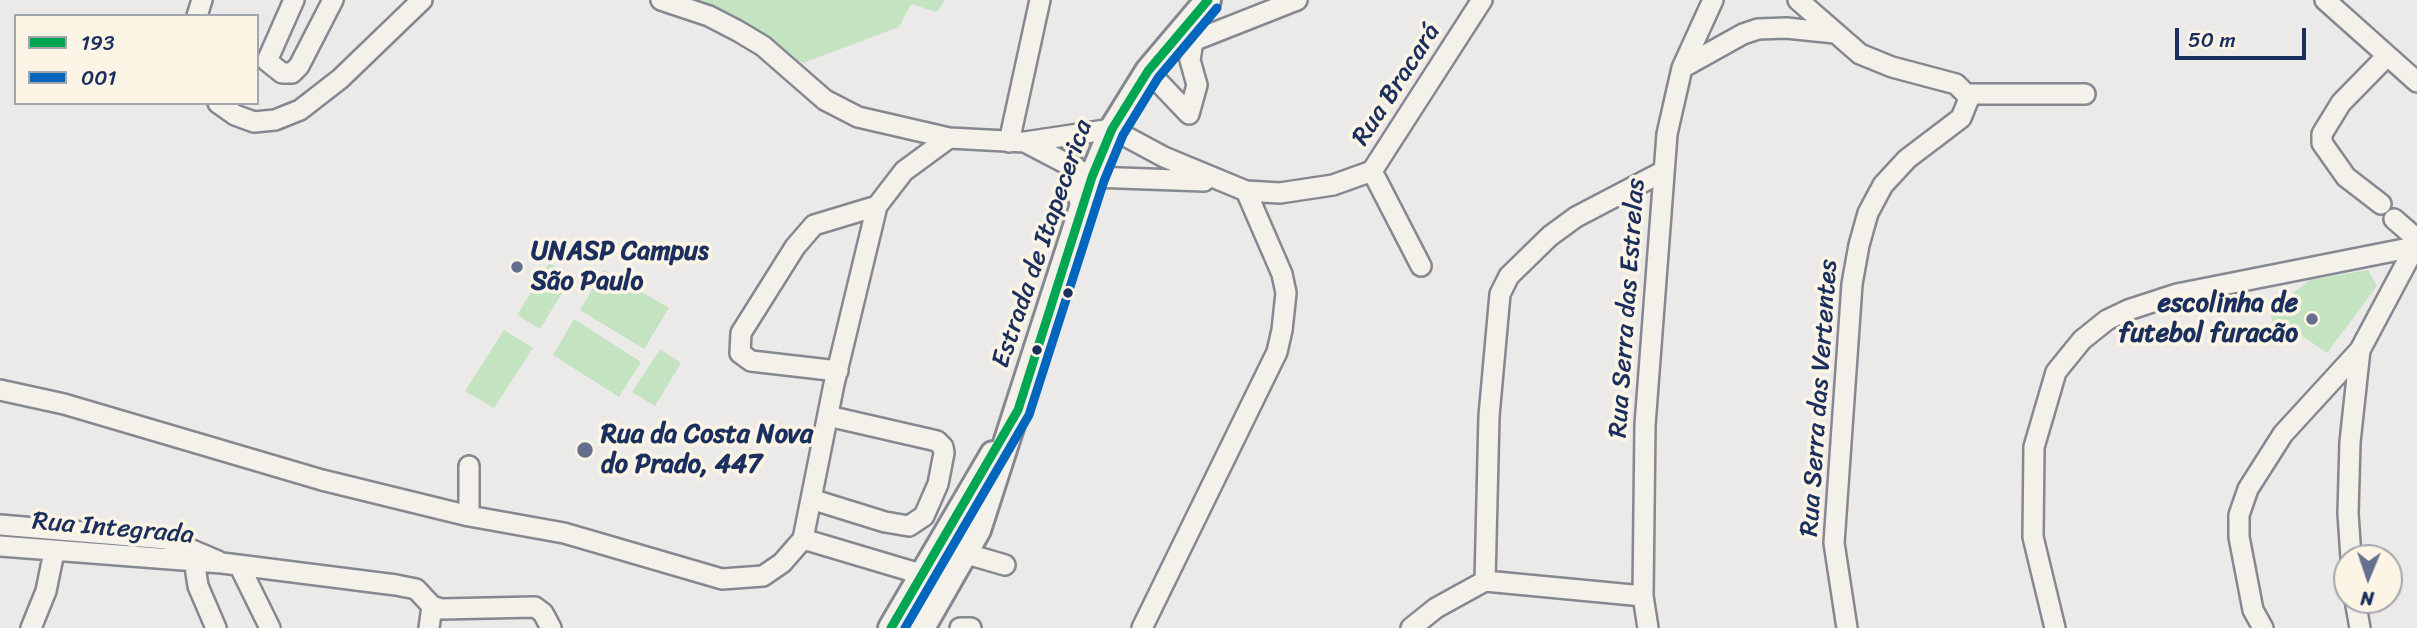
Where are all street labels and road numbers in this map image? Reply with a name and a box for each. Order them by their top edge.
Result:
street label: Rua Bracará [1346,18,1448,152]
street label: Estrada de Itapecerica [986,116,1100,372]
street label: Rua Serra das Estrelas [1603,177,1653,439]
street label: Rua Serra das Vertentes [1795,258,1845,538]
street label: Rua Integrada [31,506,195,552]

